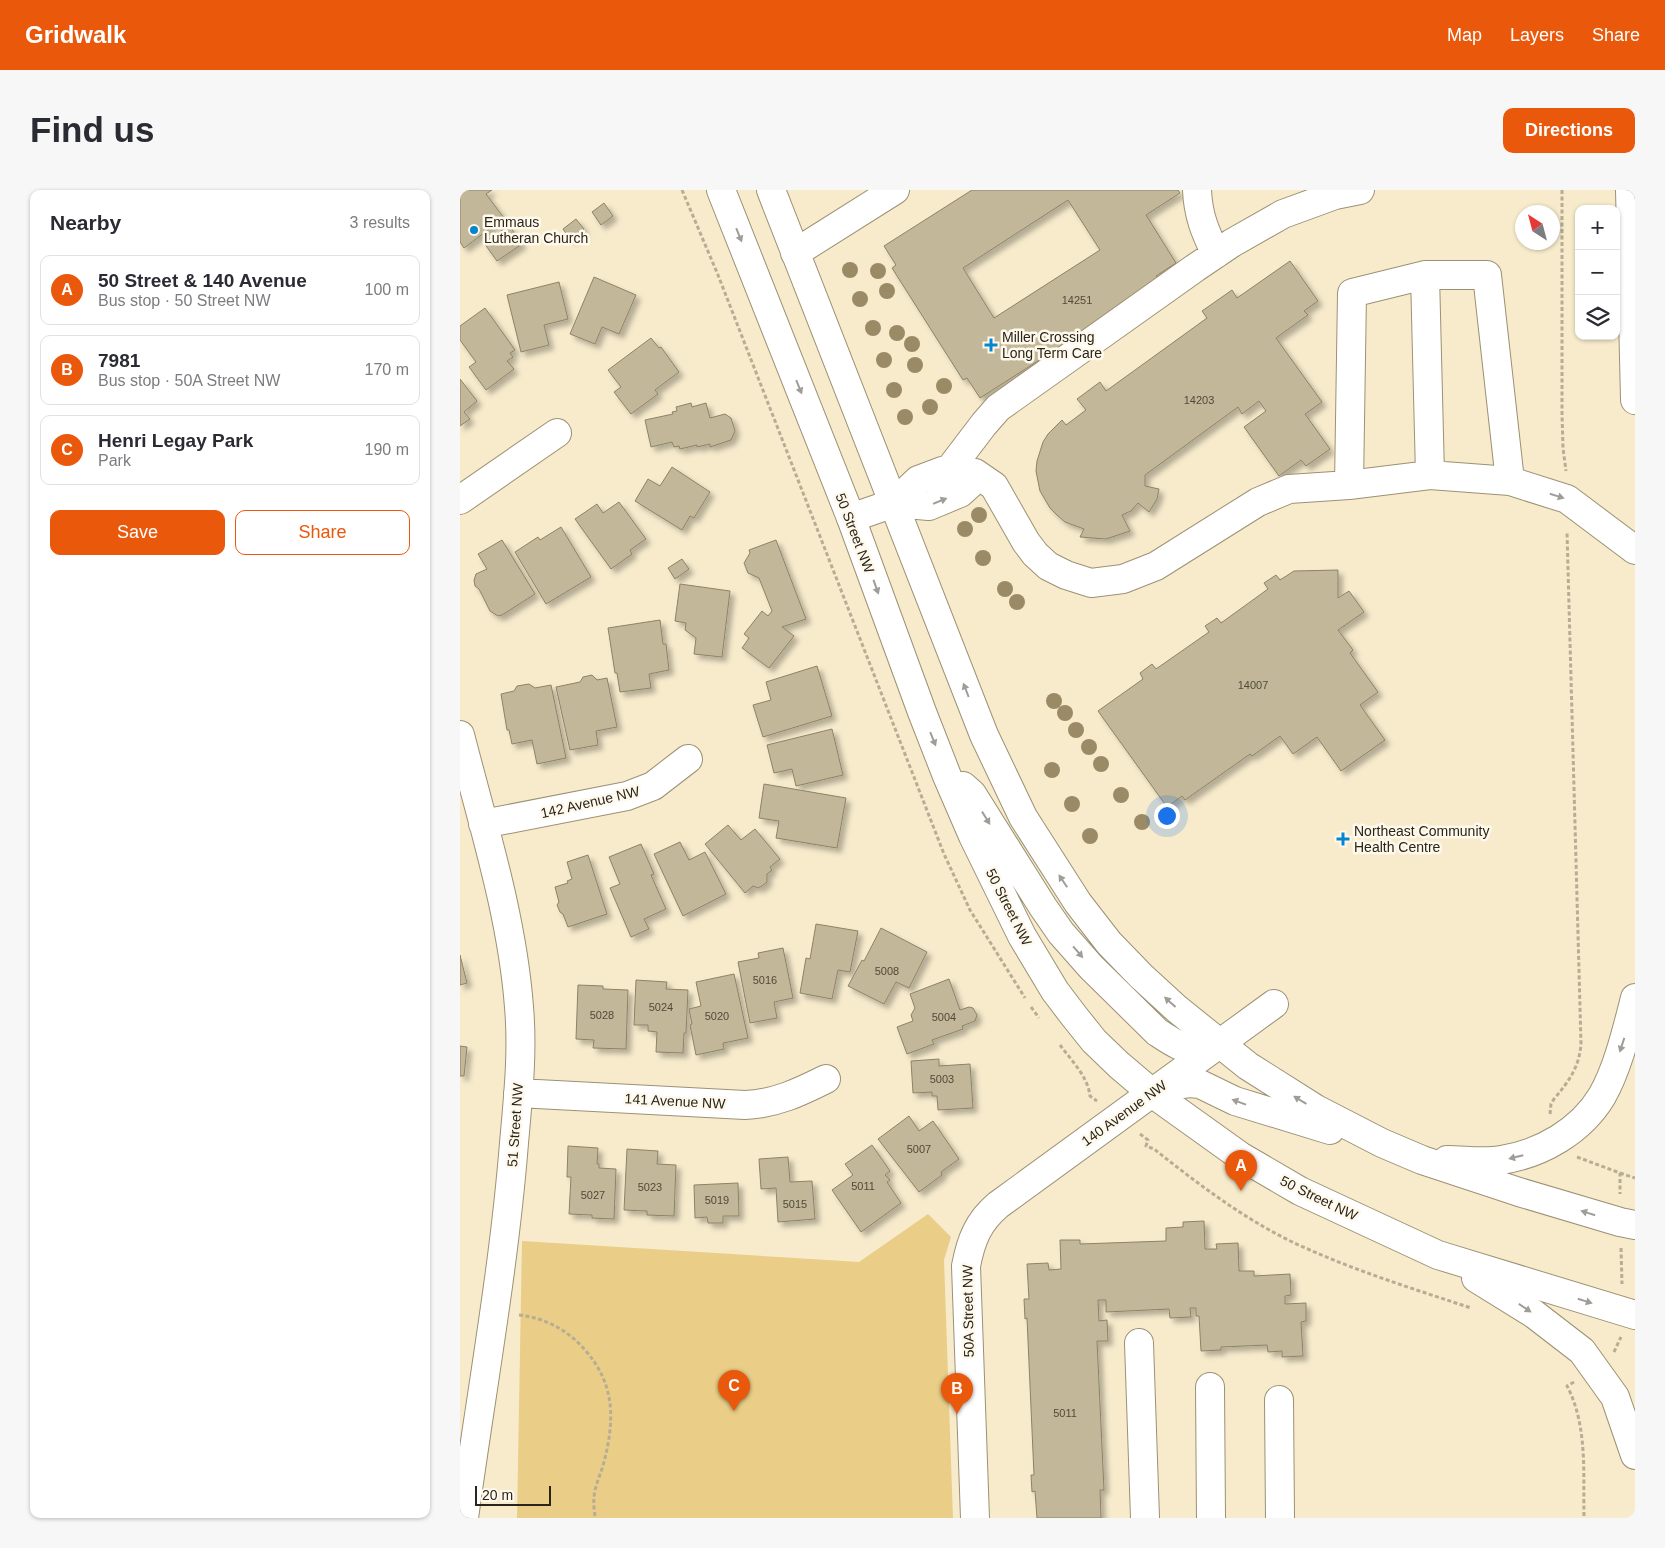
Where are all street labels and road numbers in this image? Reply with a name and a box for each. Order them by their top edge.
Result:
street label: 50 Street NW [832,491,878,576]
street label: 142 Avenue NW [539,783,642,821]
street label: 50 Street NW [983,866,1036,949]
street label: 140 Avenue NW [1078,1076,1170,1149]
street label: 51 Street NW [504,1082,526,1167]
street label: 141 Avenue NW [624,1090,727,1112]
street label: 50 Street NW [1278,1172,1361,1224]
street label: 50A Street NW [959,1264,977,1357]

